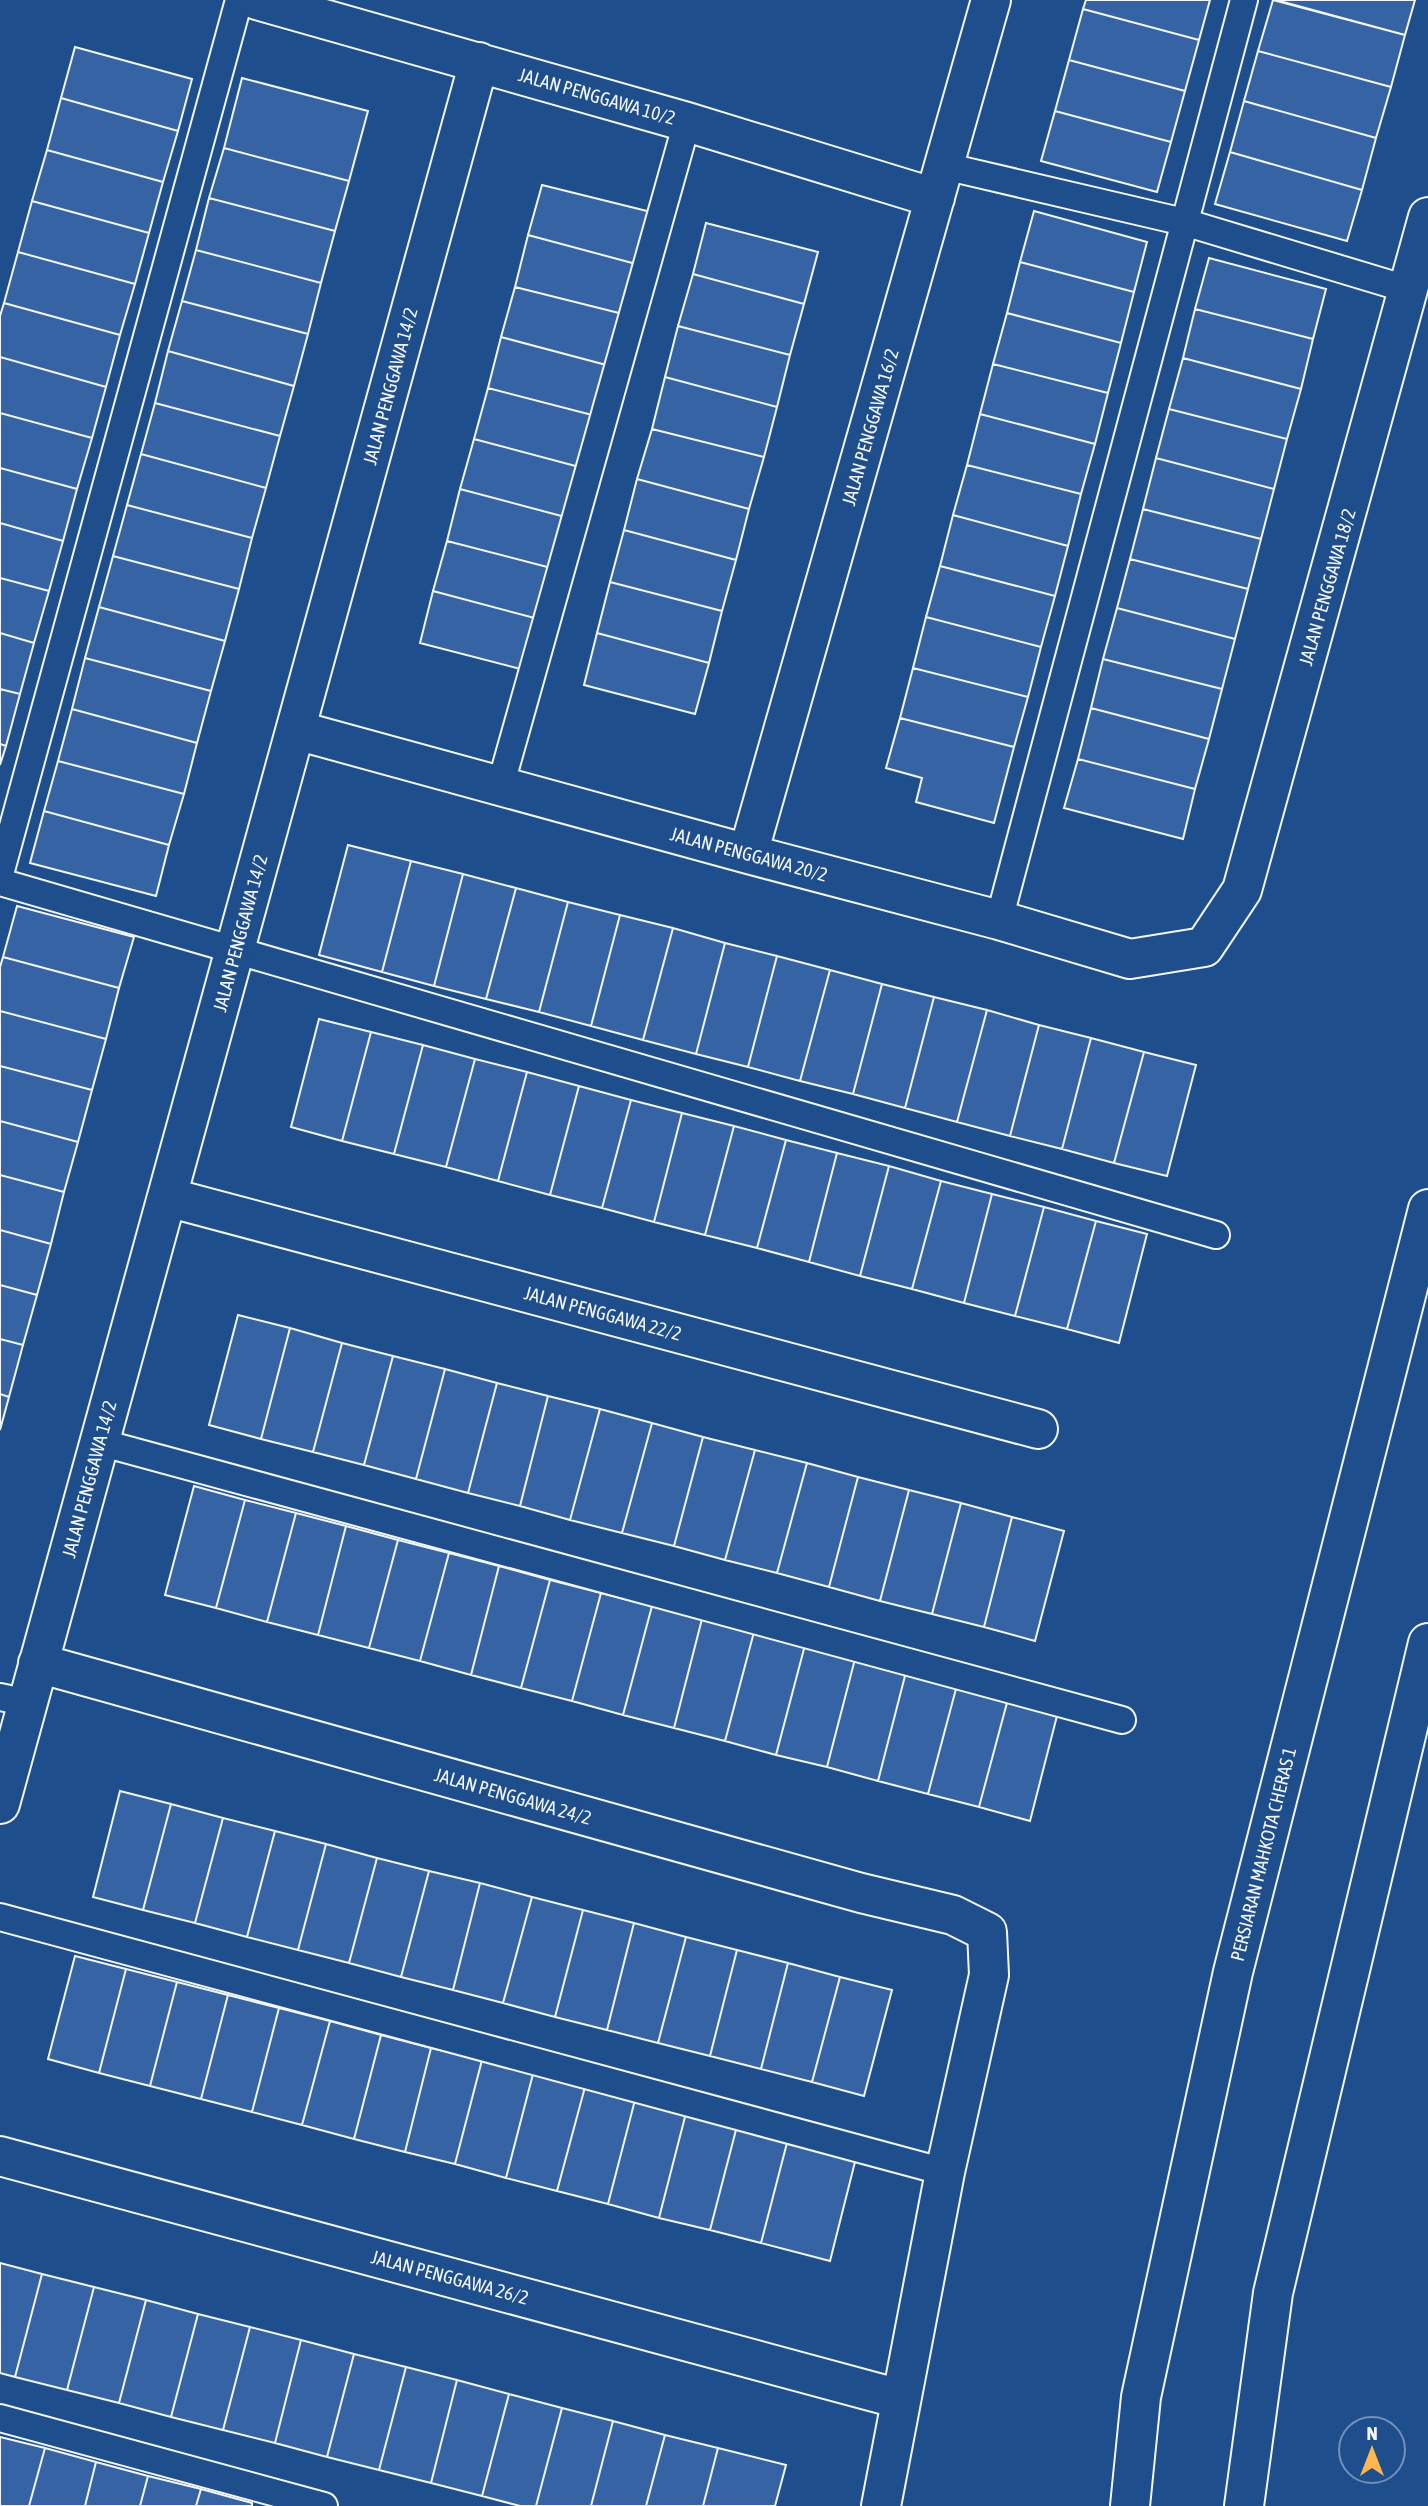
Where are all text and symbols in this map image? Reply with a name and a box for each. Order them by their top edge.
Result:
street label: JALAN PENGGAWA 10/2 [516,63,678,129]
street label: JALAN PENGGAWA 14/2 [358,305,422,467]
street label: JALAN PENGGAWA 16/2 [837,346,903,508]
street label: JALAN PENGGAWA 18/2 [1294,506,1360,668]
street label: JALAN PENGGAWA 20/2 [668,822,830,886]
street label: JALAN PENGGAWA 14/2 [208,852,272,1014]
street label: JALAN PENGGAWA 22/2 [522,1281,684,1345]
street label: JALAN PENGGAWA 14/2 [57,1398,121,1560]
street label: PERSIARAN MAHKOTA CHERAS 1 [1226,1745,1300,1963]
street label: JALAN PENGGAWA 24/2 [432,1763,594,1829]
street label: JALAN PENGGAWA 26/2 [369,2245,531,2309]
north arrow [1337,2415,1407,2485]
text: N [1366,2422,1378,2444]

